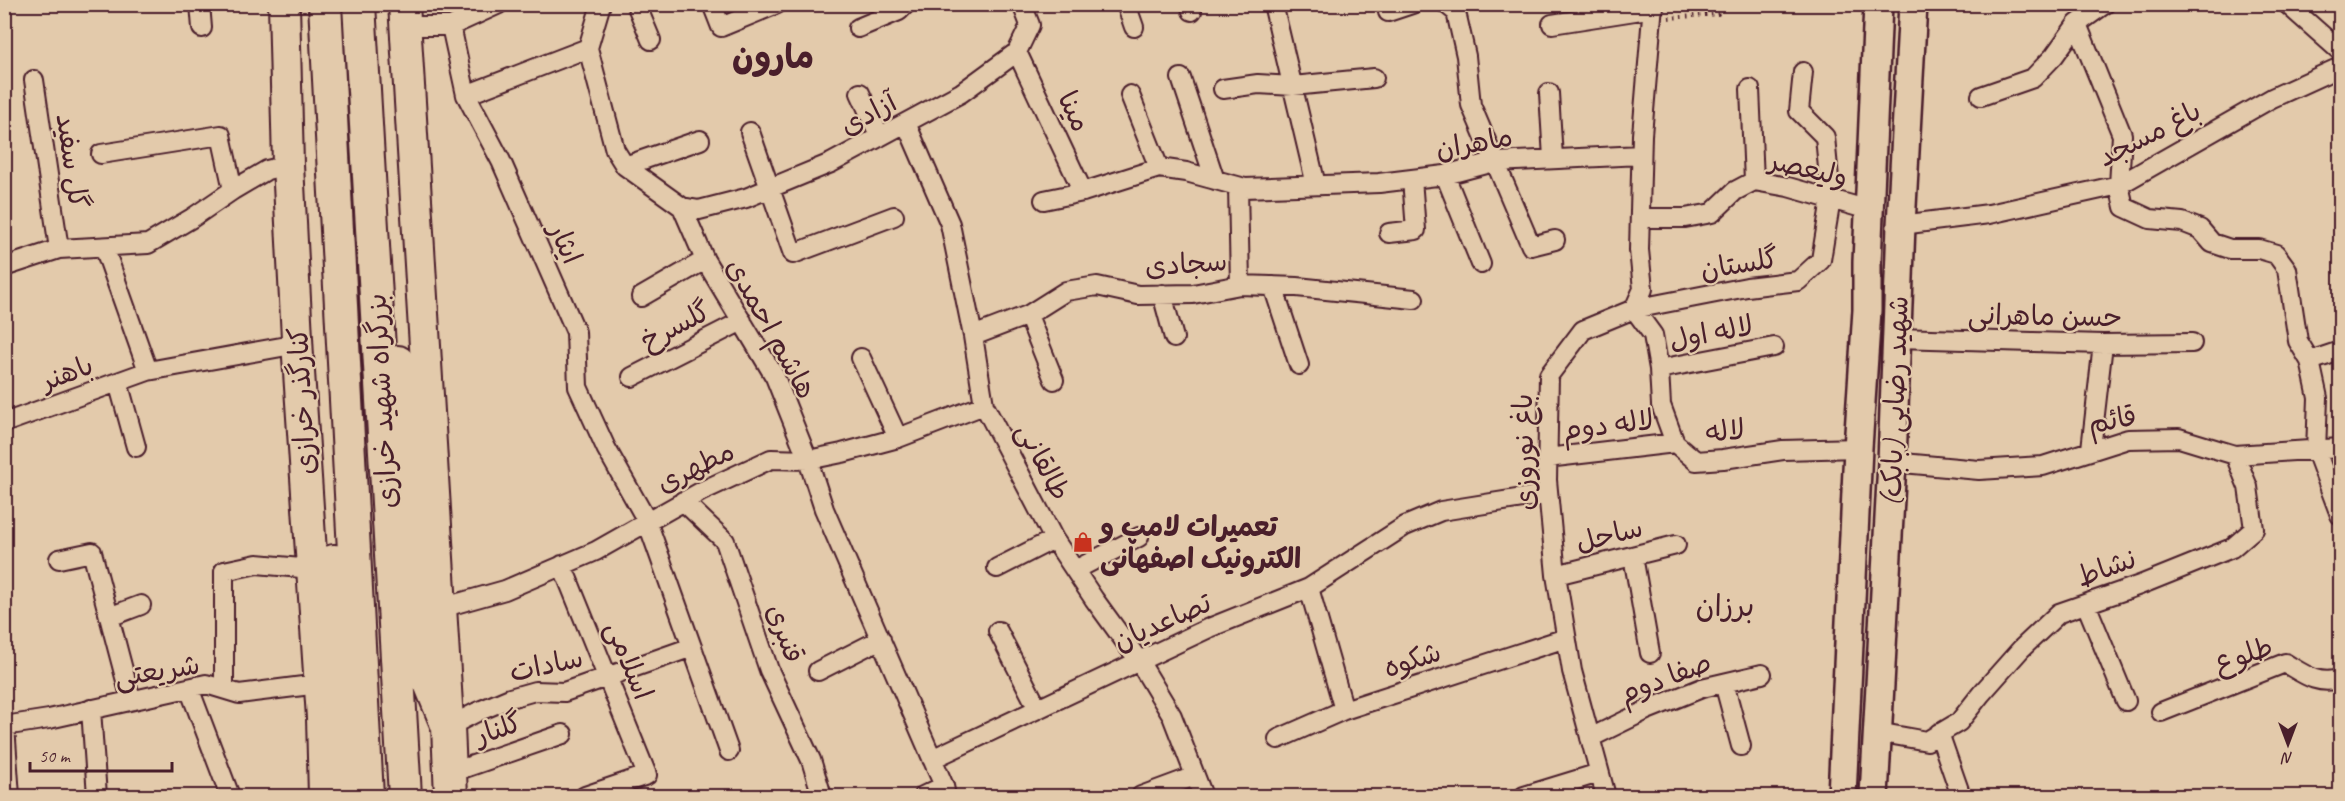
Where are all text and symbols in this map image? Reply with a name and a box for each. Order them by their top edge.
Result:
district label: مارون [732,35,814,78]
street label: آزادی [834,84,904,143]
street label: مینا [1050,85,1099,137]
street label: باغ مسجد [2092,93,2208,176]
street label: گل سفید [49,111,96,211]
street label: ماهران [1433,119,1515,166]
street label: ولیعصر [1765,142,1851,194]
street label: ایثار [540,215,590,269]
street label: گلستان [1698,240,1780,287]
street label: سجادی [1144,243,1228,284]
street label: هاشم احمدی [715,252,825,407]
street label: بزرگراه شهید خرازی [358,293,405,509]
street label: گلسرخ [634,293,717,359]
street label: شهید رضایی (بابک) [1873,295,1916,507]
street label: حسن ماهرانی [1967,297,2123,334]
street label: لاله اول [1666,307,1756,358]
street label: کنارگذر خرازی [280,326,323,476]
street label: باهنر [35,347,98,399]
street label: باغ نوروزی [1505,393,1544,511]
street label: قائم [2085,398,2140,445]
street label: لاله دوم [1560,402,1656,451]
street label: لاله [1704,411,1746,450]
street label: طالقانی [1009,416,1079,506]
street label: مطهری [651,433,740,500]
place label: تعمیرات لامپ و الکترونیک اصفهانی [1098,509,1301,578]
street label: ساحل [1572,509,1646,560]
shop icon: تعمیرات لامپ و الکترونیک اصفهانی [1071,530,1095,554]
street label: نشاط [2071,541,2141,594]
street label: تصاعدیان [1108,584,1217,658]
district label: برزان [1695,587,1755,625]
street label: قنبری [759,599,812,667]
street label: اسلامی [598,616,661,705]
street label: طلوع [2209,629,2278,682]
street label: شکوه [1379,634,1445,685]
street label: سادات [506,640,586,689]
street label: صفا دوم [1614,644,1718,715]
street label: شریعتی [112,646,202,695]
street label: گلنار [468,704,526,753]
north arrow [2258,714,2318,774]
scale bar [30,735,172,773]
text: 50 m [39,745,72,767]
text: N [2280,748,2293,768]

